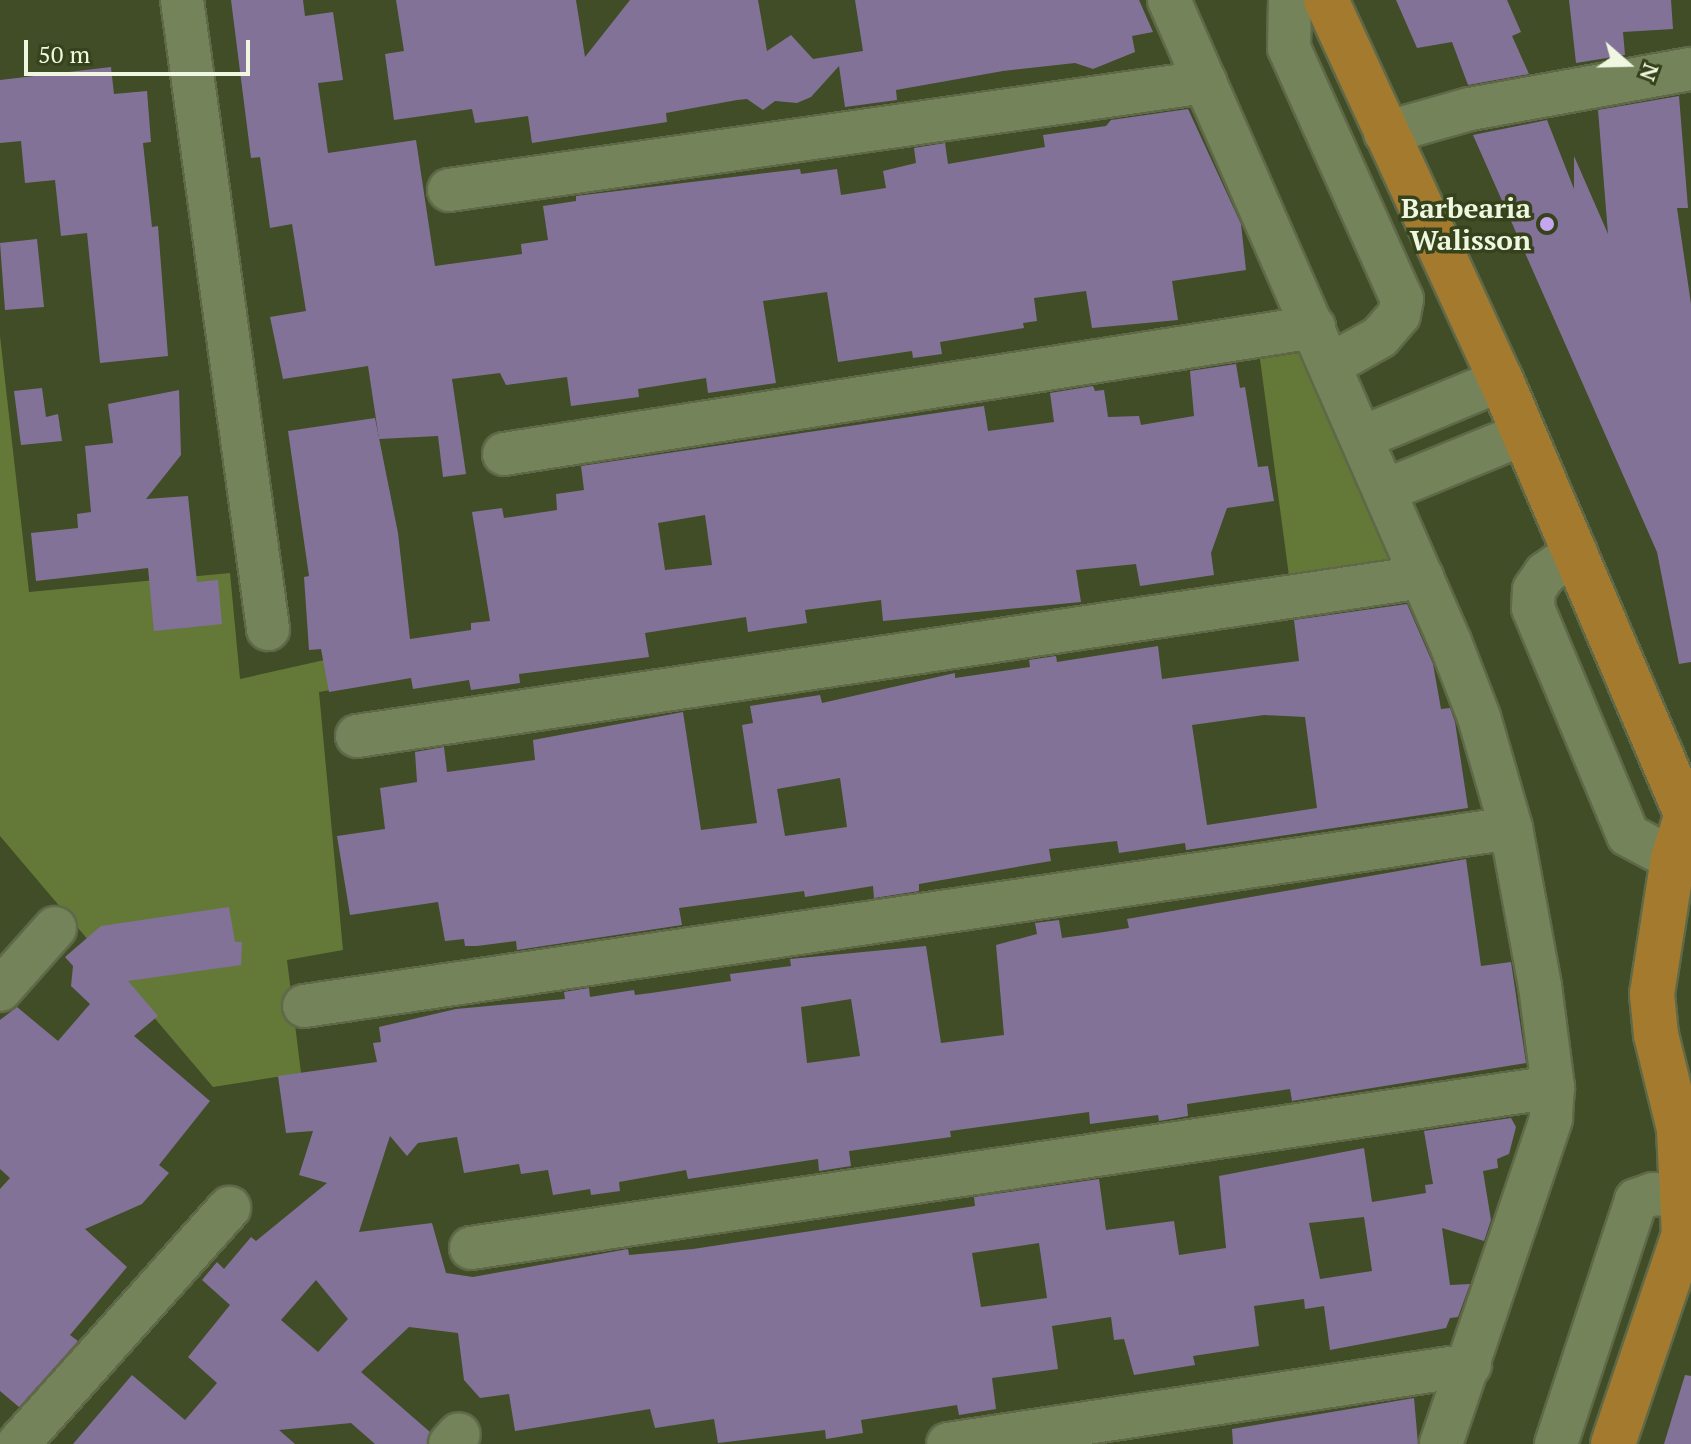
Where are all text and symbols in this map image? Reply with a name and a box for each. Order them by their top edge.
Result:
scale bar [28,24,254,74]
north arrow [1587,24,1667,104]
text: 50 m [38,38,90,70]
text: N [1634,60,1667,85]
place label: Barbearia Walisson [1401,191,1531,257]
marker: Barbearia Walisson [1538,215,1556,233]

